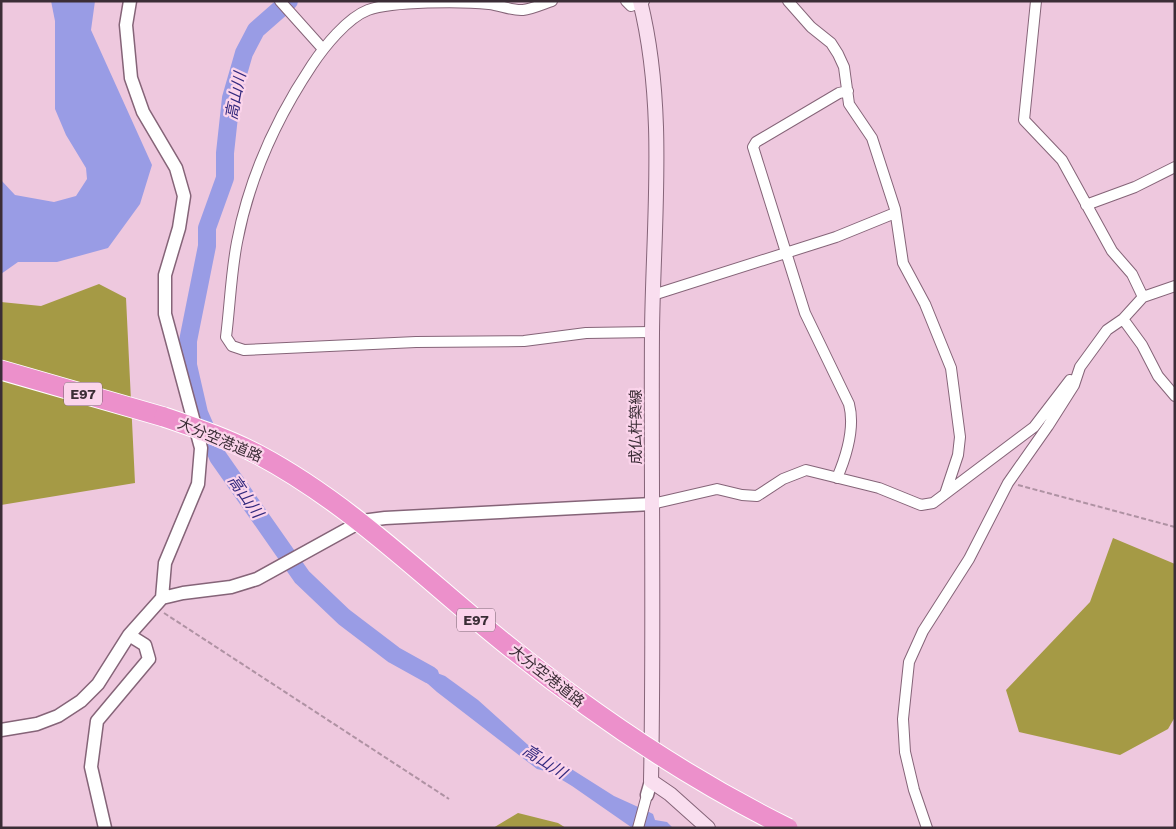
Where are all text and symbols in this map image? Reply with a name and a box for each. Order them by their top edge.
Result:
water label: 高山川 [222,69,250,121]
road number: E97 [64,382,102,406]
street label: 成仏杵築線 [627,389,645,465]
street label: 大分空港道路 [175,414,265,466]
water label: 高山川 [224,471,268,523]
road number: E97 [457,608,495,632]
street label: 大分空港道路 [506,641,588,711]
water label: 高山川 [519,740,572,784]

